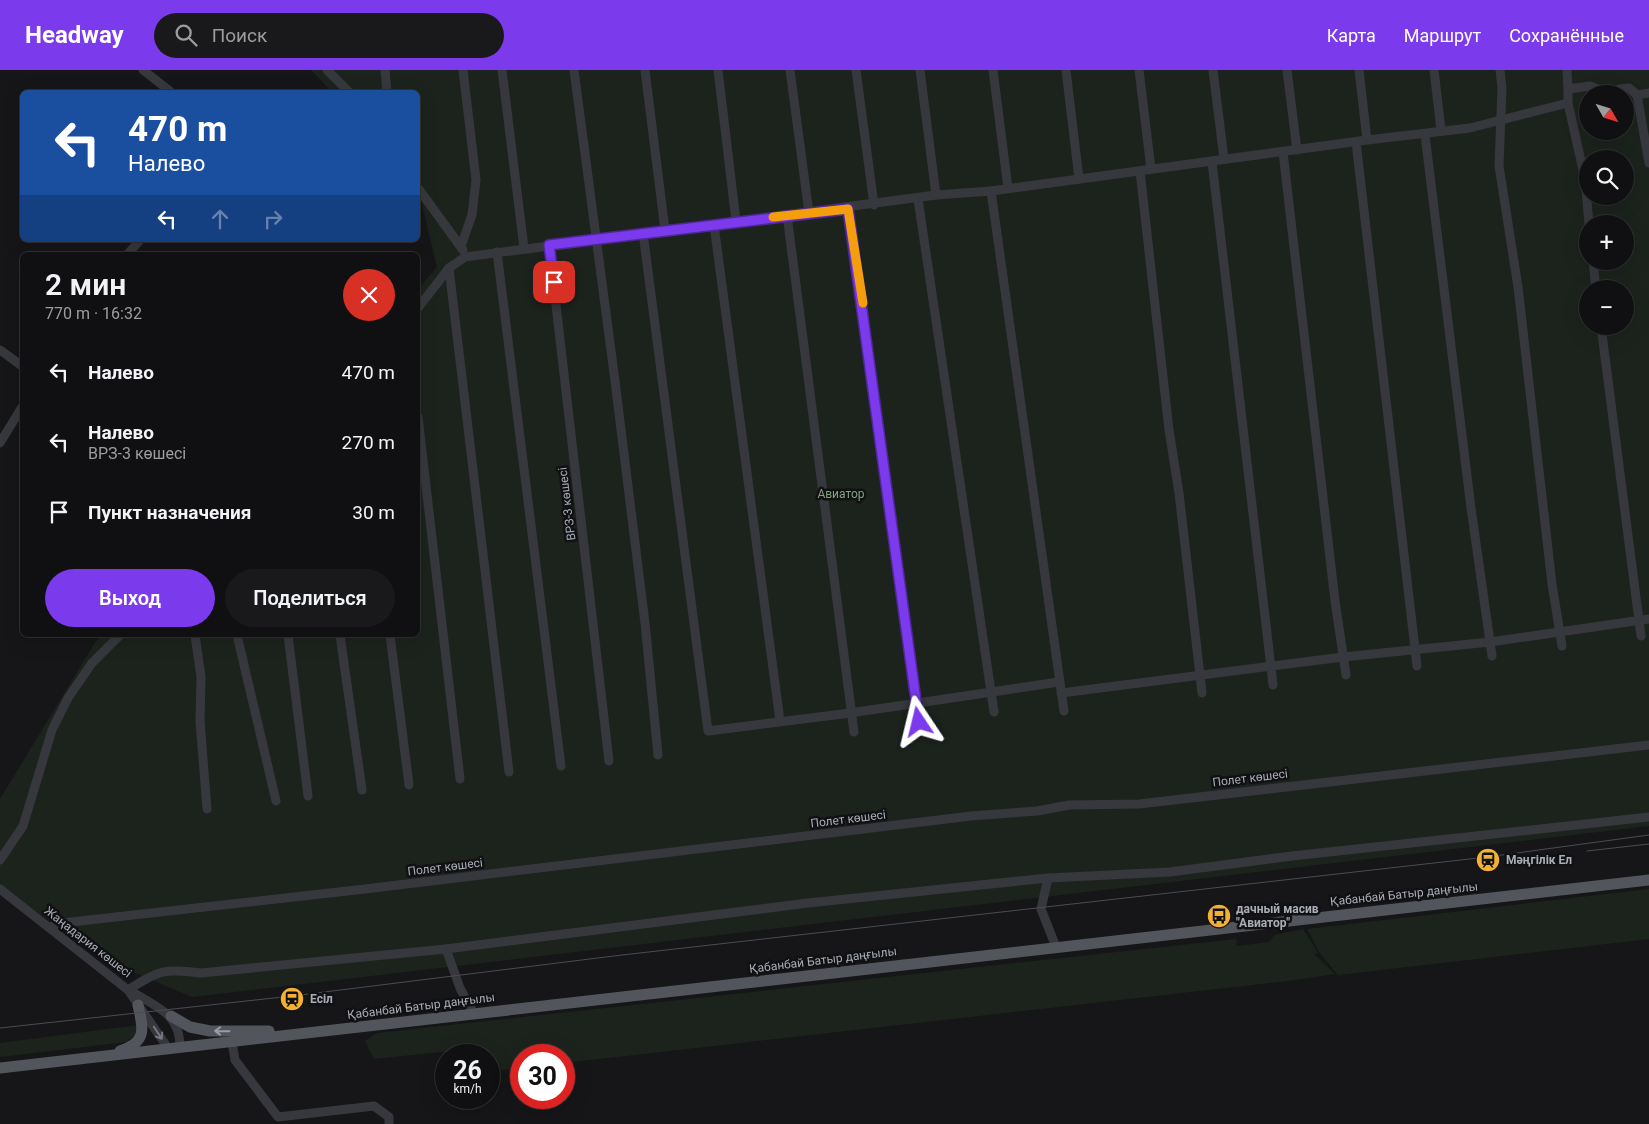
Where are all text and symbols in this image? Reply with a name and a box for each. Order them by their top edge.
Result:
search box [154,13,504,58]
text: Headway [25,21,124,49]
icon: search [172,21,200,49]
text: Поиск [212,24,267,47]
text: Карта [1327,25,1376,46]
text: Маршрут [1404,25,1481,46]
text: Сохранённые [1509,25,1624,46]
north arrow [1579,85,1634,140]
map controls [1579,85,1634,335]
text: 470 m [128,109,227,150]
icon: left [45,110,110,175]
button: search [1579,150,1634,205]
text: Налево [128,151,205,176]
icon: left [153,205,181,233]
icon: ahead [206,205,234,233]
icon: right [259,205,287,233]
button: + [1579,215,1634,270]
pin [533,261,575,303]
text: 2 мин [45,267,126,302]
icon: arrive [540,268,568,296]
button: close [343,269,395,321]
button: − [1579,280,1634,335]
text: 770 m · 16:32 [45,304,142,323]
icon: left [45,358,73,386]
text: Налево [88,361,154,384]
text: 470 m [342,361,395,384]
text: Налево [88,421,154,444]
icon: left [45,428,73,456]
text: 270 m [342,431,395,454]
text: ВРЗ-3 көшесі [88,444,186,463]
street label: ВРЗ-3 көшесі [556,466,578,541]
park label: Авиатор [817,487,865,501]
icon: arrive [45,498,73,526]
text: Пункт назначения [88,501,251,524]
text: 30 m [352,501,395,524]
button: Выход [45,569,215,627]
button: Поделиться [225,569,395,627]
position arrow [892,695,944,747]
street label: Полет көшесі [1212,766,1289,790]
street label: Полет көшесі [810,807,887,831]
station icon: Мәңгілік Ел [1475,847,1501,873]
place label: Мәңгілік Ел [1506,853,1572,867]
street label: Полет көшесі [407,855,484,879]
street label: Қабанбай Батыр даңғылы [1329,879,1479,909]
place label: дачный масив "Авиатор" [1236,902,1319,930]
bus stop icon: дачный масив "Авиатор" [1206,903,1232,929]
street label: Жаңадария көшесі [42,904,134,980]
street label: Қабанбай Батыр даңғылы [748,944,898,976]
station icon: Есіл [279,986,305,1012]
street label: Қабанбай Батыр даңғылы [346,990,496,1022]
place label: Есіл [310,992,333,1006]
one-way arrow [154,1026,164,1040]
one-way arrow [215,1026,231,1036]
speed limit sign: 30 [510,1044,575,1109]
text: 26 [453,1056,482,1085]
text: km/h [453,1082,482,1096]

